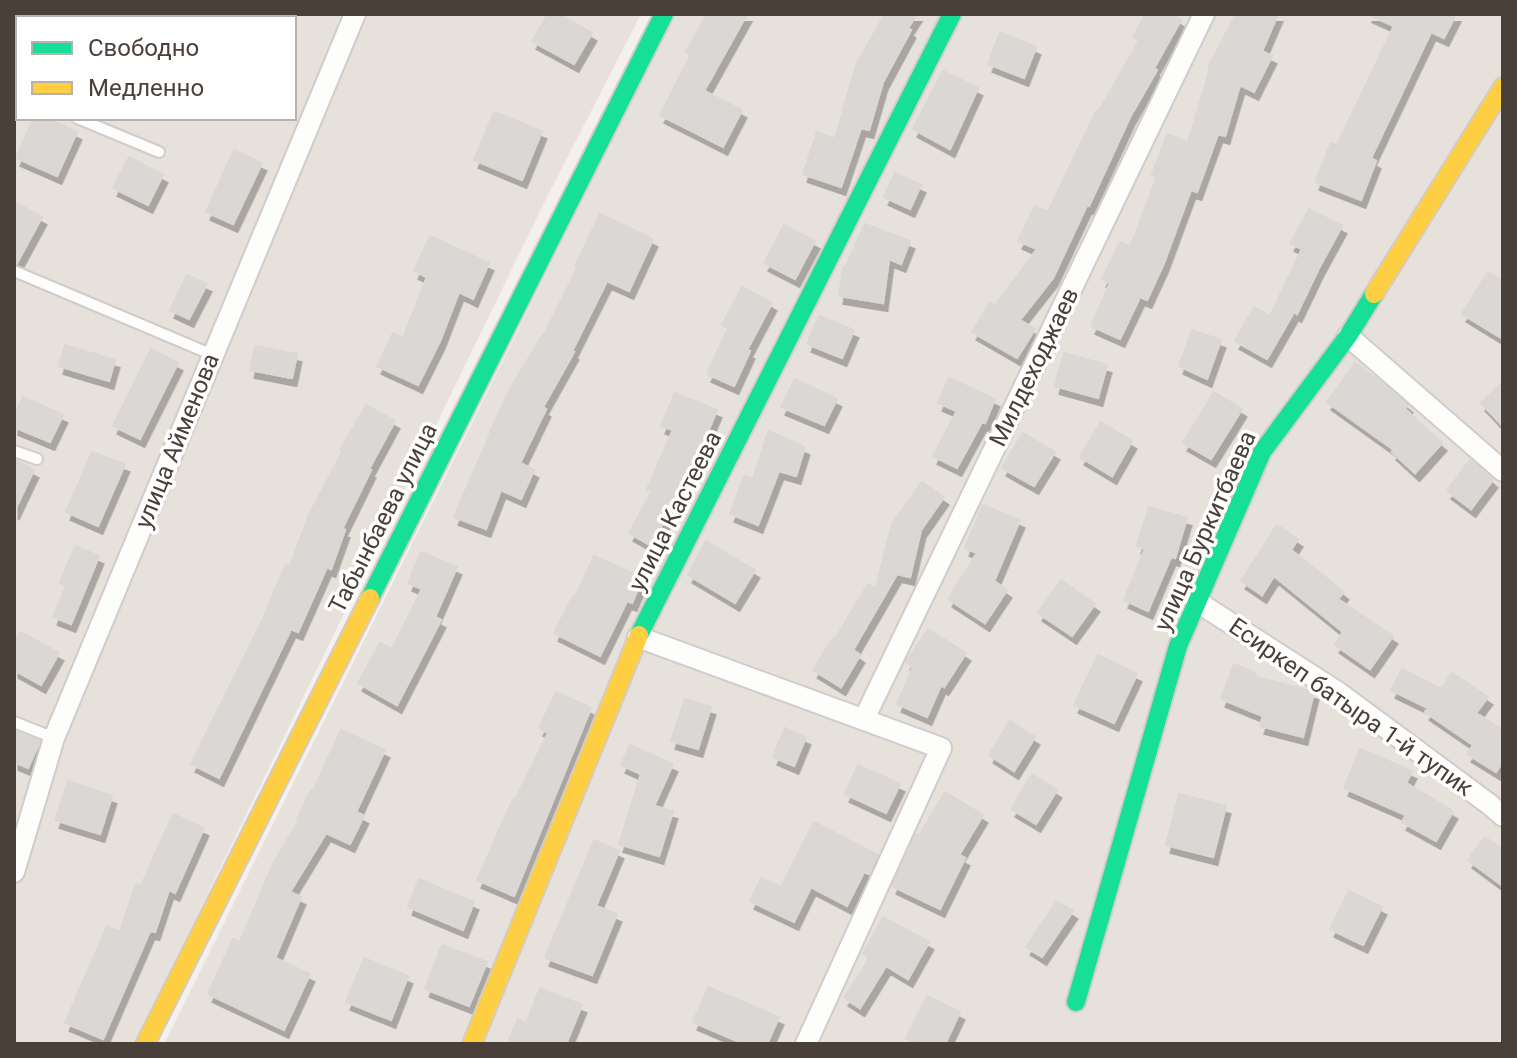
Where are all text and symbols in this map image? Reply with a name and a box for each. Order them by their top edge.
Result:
legend [16,16,296,120]
text: Свободно [88,34,199,62]
text: Медленно [88,74,204,102]
street label: Милдеходжаев [984,283,1084,451]
street label: улица Айменова [129,349,225,533]
street label: Табынбаева улица [323,418,443,618]
street label: улица Кастеева [623,426,727,596]
street label: улица Буркитбаева [1148,427,1262,635]
street label: Есиркеп батыра 1-й тупик [1224,612,1478,802]

